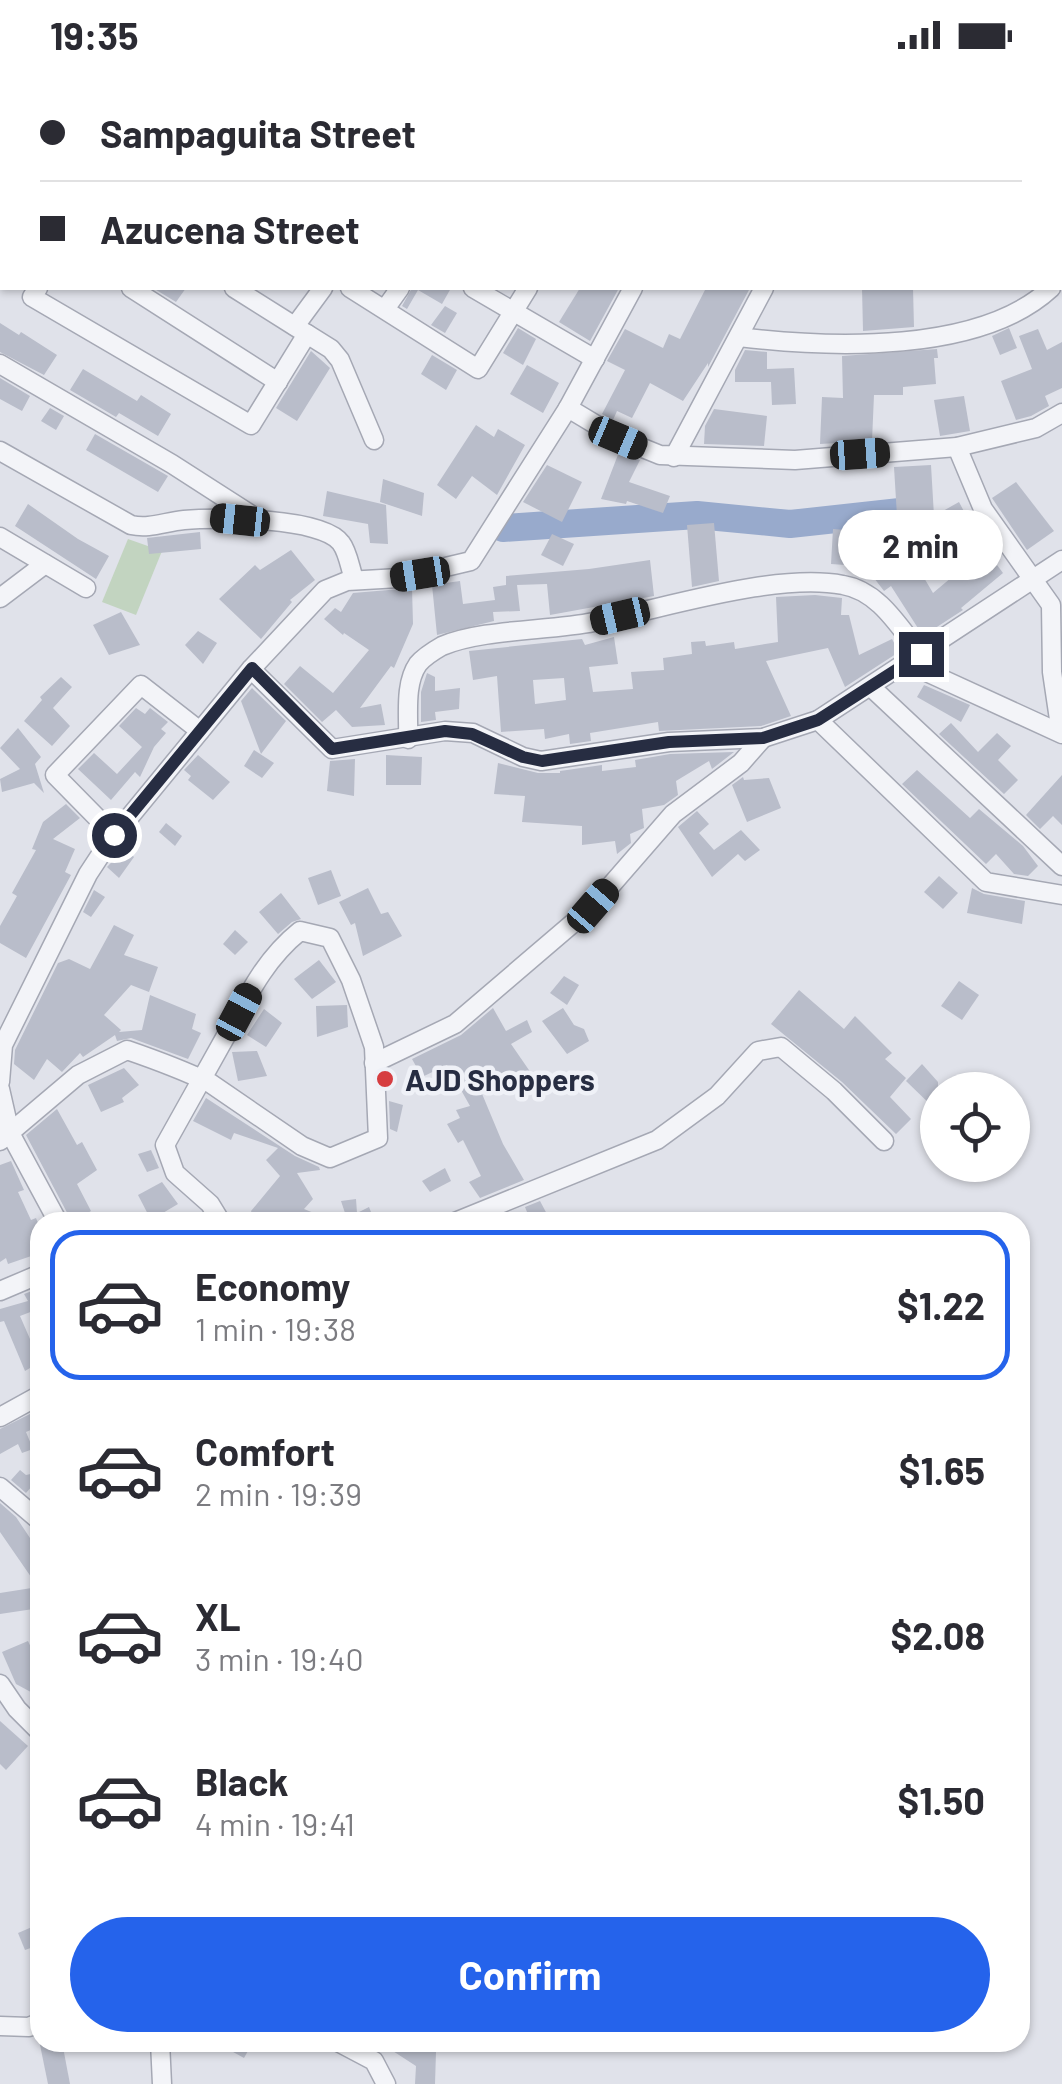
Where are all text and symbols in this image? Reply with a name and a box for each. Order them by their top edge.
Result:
text: 19:35 [50,12,138,58]
text: Sampaguita Street [100,110,416,156]
text: Azucena Street [100,206,360,252]
car [585,412,651,464]
car [829,437,891,471]
car [209,502,271,538]
callout: 2 min [838,509,1004,579]
text: 2 min [882,526,959,564]
car [388,554,452,594]
car [587,595,653,637]
route end [899,632,944,677]
route start [92,813,137,858]
car [562,874,624,938]
car [212,978,266,1046]
place label: AJD Shoppers [405,1061,595,1097]
marker: AJD Shoppers [374,1068,396,1090]
map controls [920,1072,1030,1182]
button: locate [920,1072,1030,1182]
icon: car [75,1260,165,1350]
text: Economy [195,1263,350,1309]
text: $1.22 [897,1282,985,1328]
text: 1 min · 19:38 [195,1309,356,1347]
icon: car [75,1425,165,1515]
text: Comfort [195,1428,335,1474]
text: $1.65 [899,1447,985,1493]
text: 2 min · 19:39 [195,1474,362,1512]
icon: car [75,1590,165,1680]
text: XL [195,1593,241,1639]
text: $2.08 [890,1612,985,1658]
text: 3 min · 19:40 [195,1639,364,1677]
icon: car [75,1755,165,1845]
text: Black [195,1758,289,1804]
text: $1.50 [897,1777,985,1823]
text: 4 min · 19:41 [195,1804,355,1842]
button: Confirm [70,1917,990,2032]

